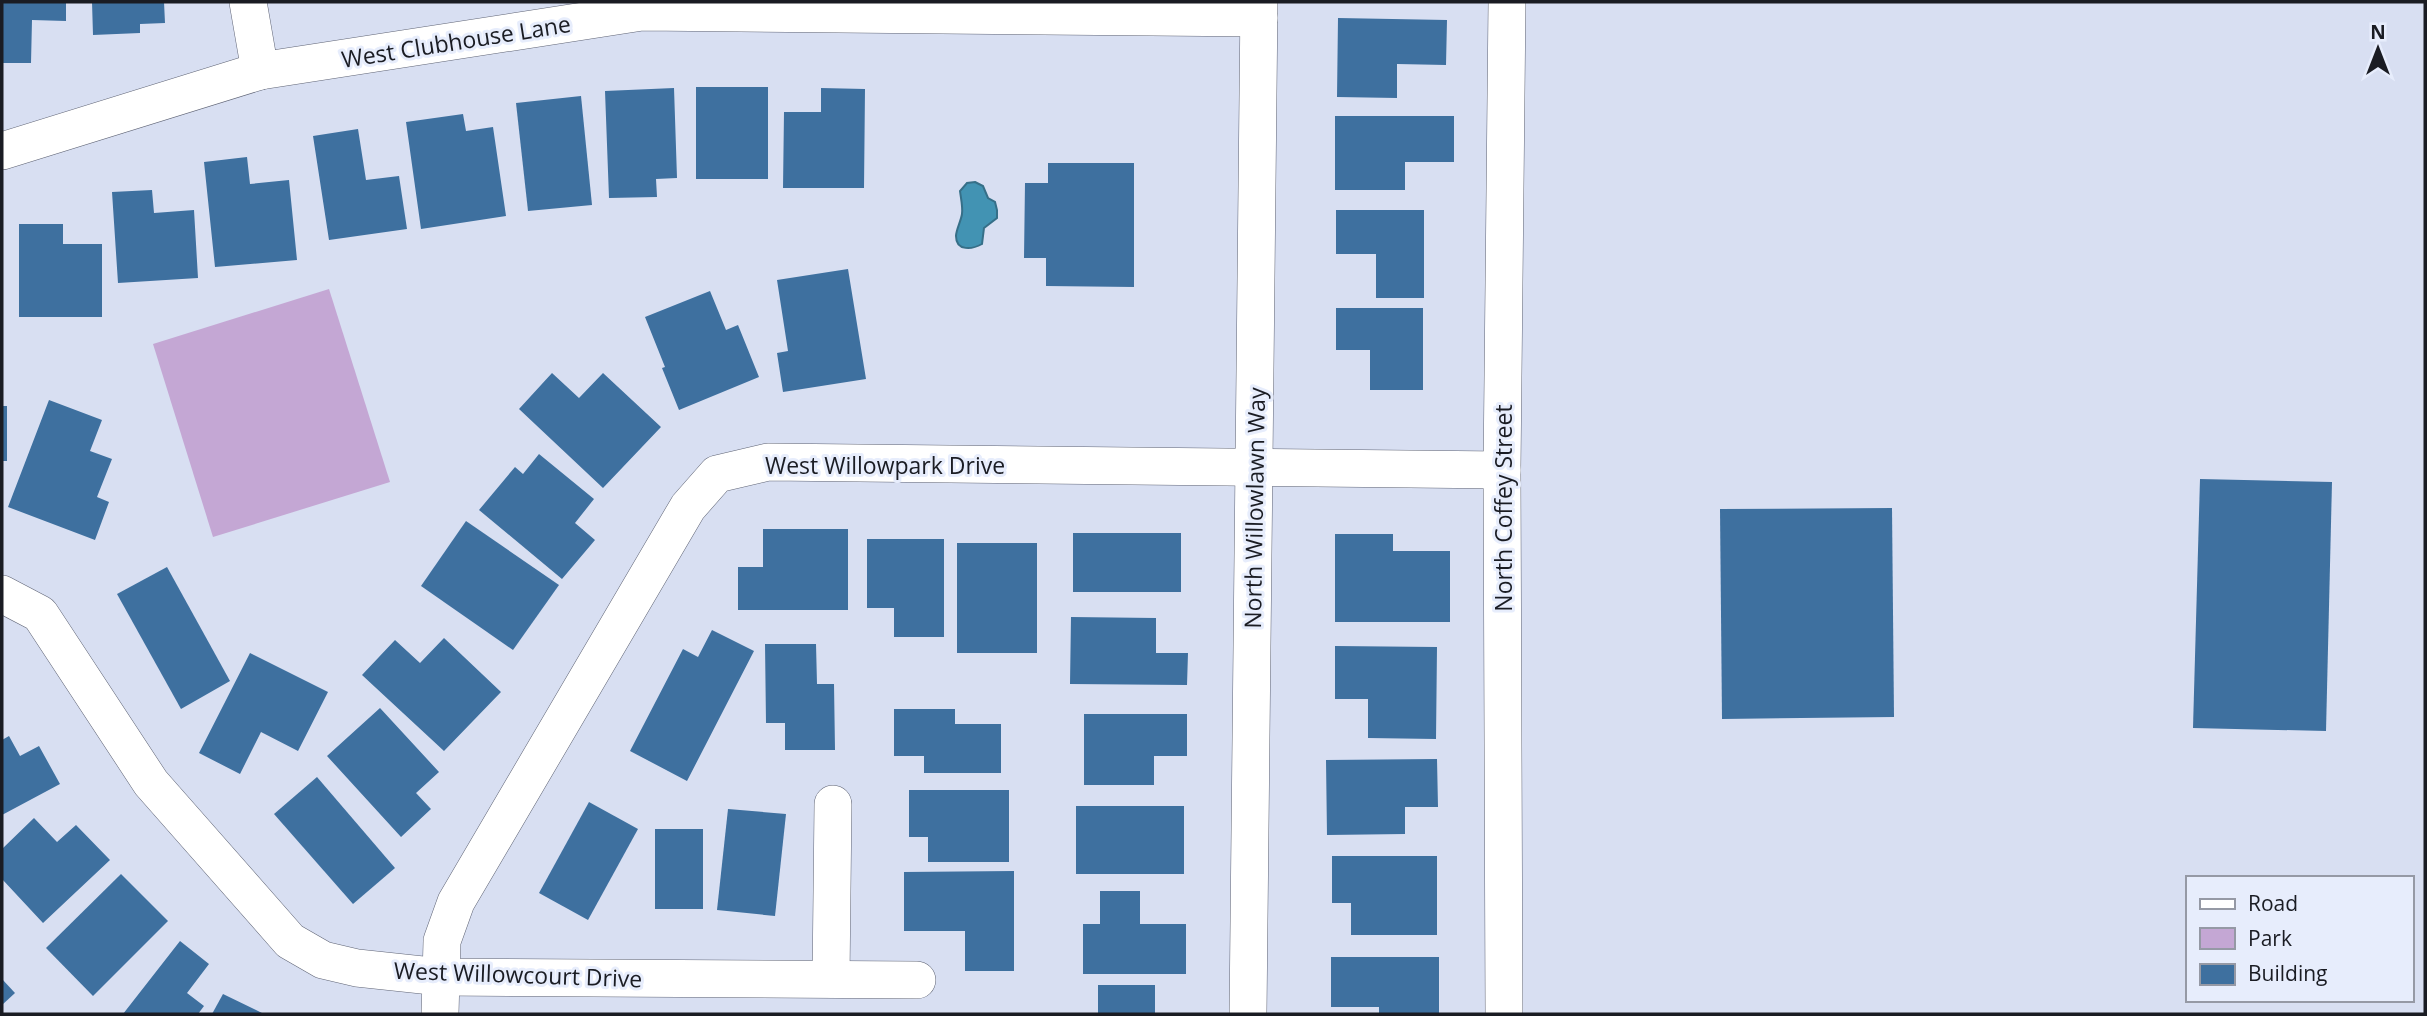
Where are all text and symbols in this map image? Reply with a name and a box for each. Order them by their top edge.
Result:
street label: West Clubhouse Lane [339,7,573,75]
north arrow [2343,14,2413,84]
text: N [2370,19,2386,45]
street label: North Willowlawn Way [1236,387,1272,629]
street label: North Coffey Street [1487,404,1519,612]
street label: West Willowpark Drive [765,449,1005,481]
legend [2186,876,2413,1002]
text: Road [2248,889,2298,917]
text: Park [2248,924,2292,952]
street label: West Willowcourt Drive [393,954,643,994]
text: Building [2248,959,2327,987]

